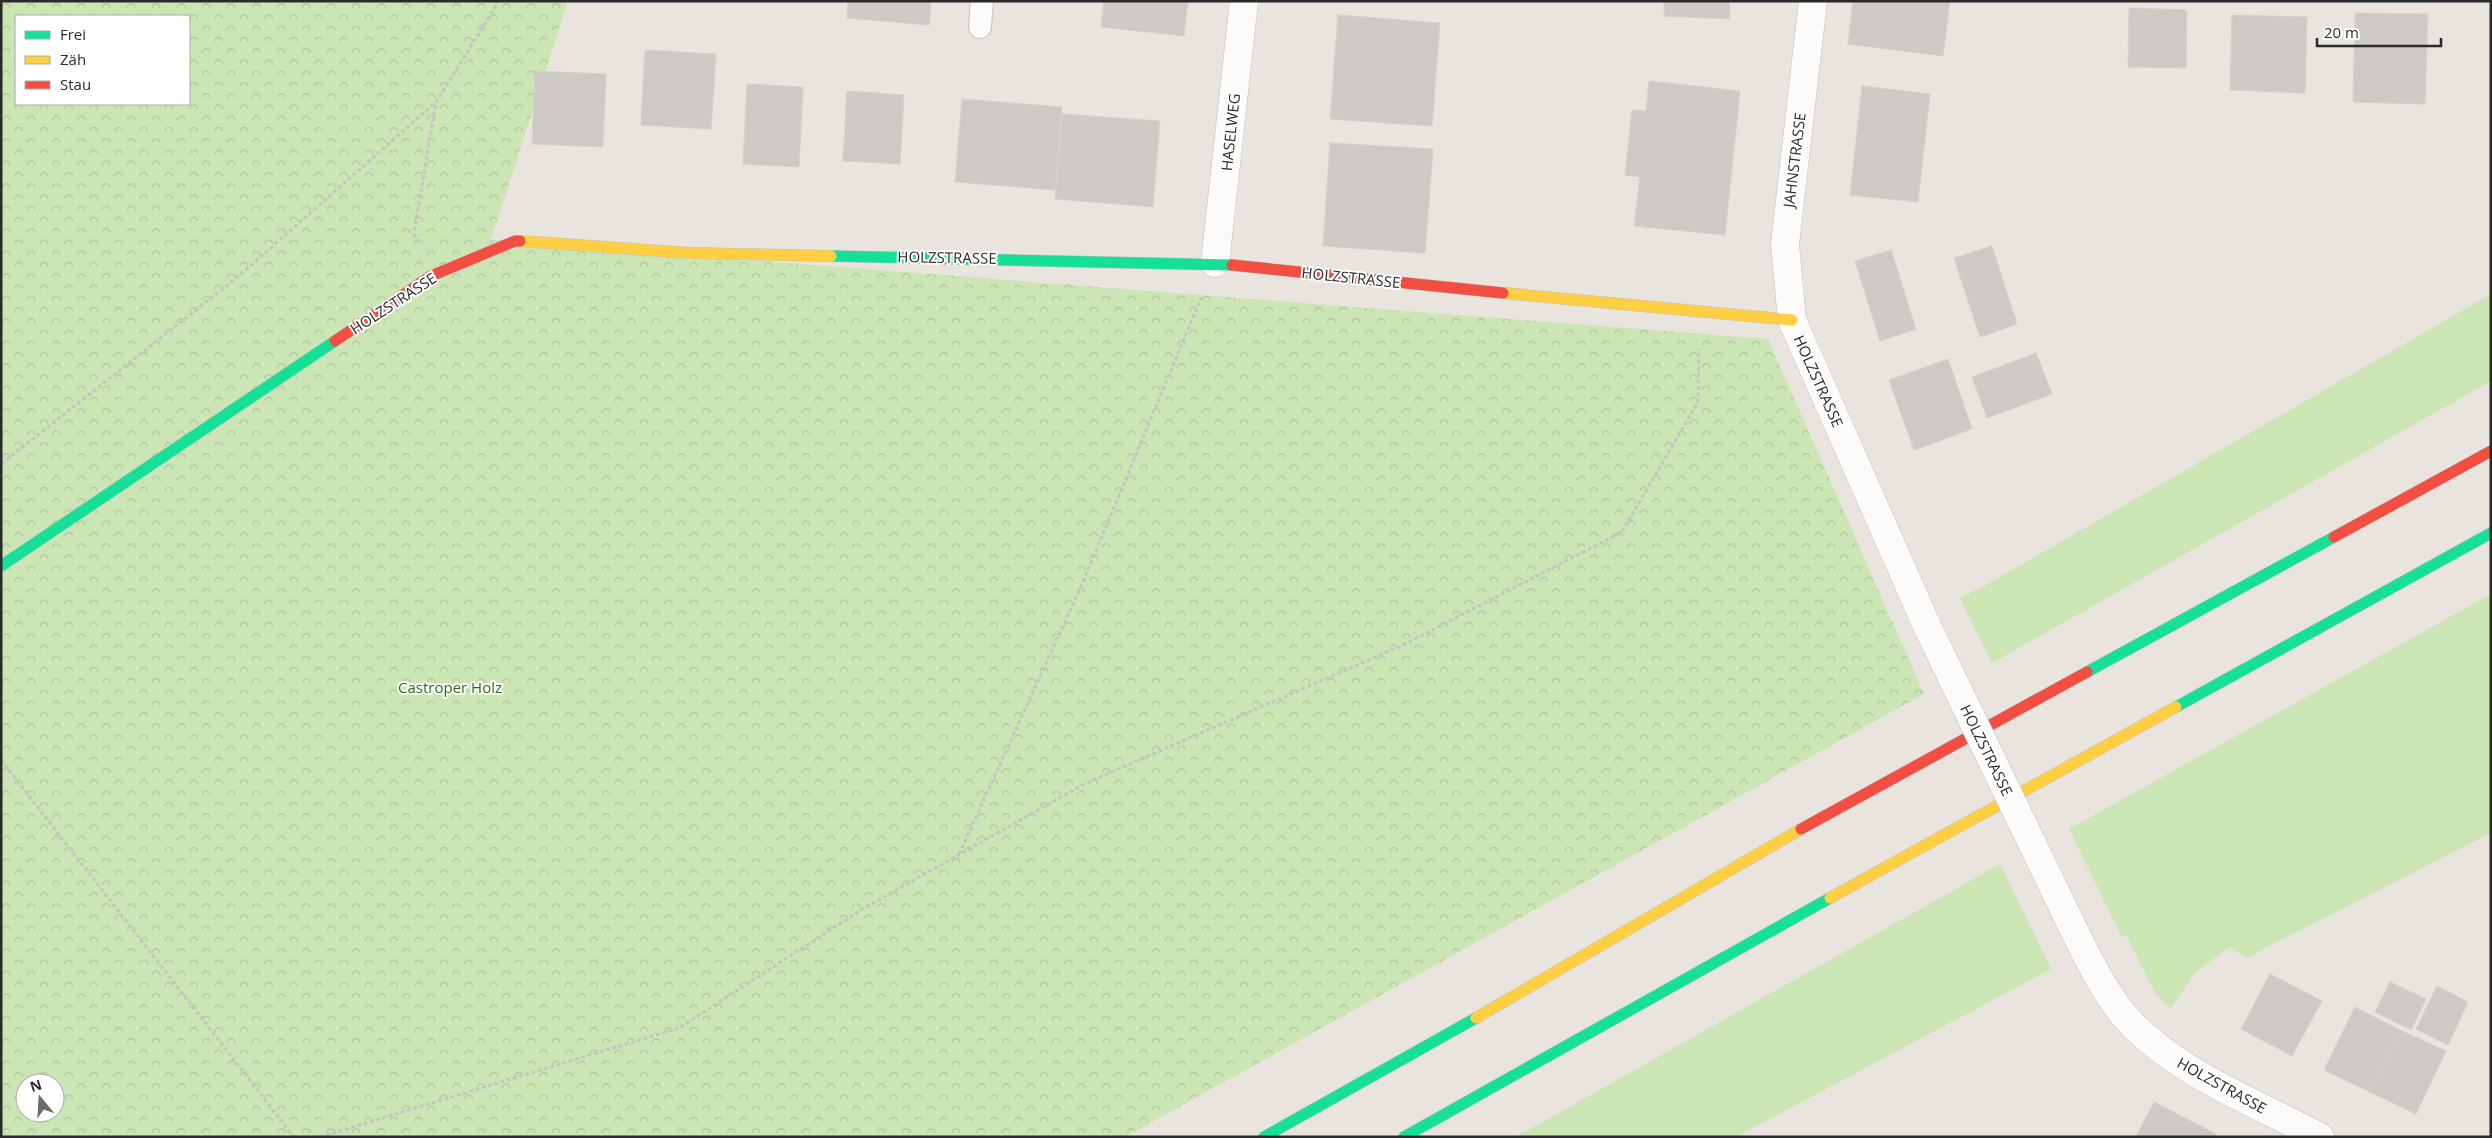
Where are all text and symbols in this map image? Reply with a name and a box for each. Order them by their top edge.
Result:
legend [15,15,190,105]
scale bar [2317,15,2441,47]
text: 20 m [2324,22,2359,42]
text: Frei [60,24,86,44]
text: Zäh [60,49,86,69]
text: Stau [60,74,91,94]
street label: HASELWEG [1216,92,1244,172]
street label: JAHNSTRASSE [1778,111,1810,211]
street label: HOLZSTRASSE [897,246,997,268]
street label: HOLZSTRASSE [1301,262,1401,292]
street label: HOLZSTRASSE [346,268,440,338]
street label: HOLZSTRASSE [1790,332,1848,430]
park label: Castroper Holz [398,677,502,697]
street label: HOLZSTRASSE [1956,701,2018,799]
street label: HOLZSTRASSE [2174,1052,2270,1118]
north arrow [15,1073,65,1123]
text: N [27,1074,44,1096]

